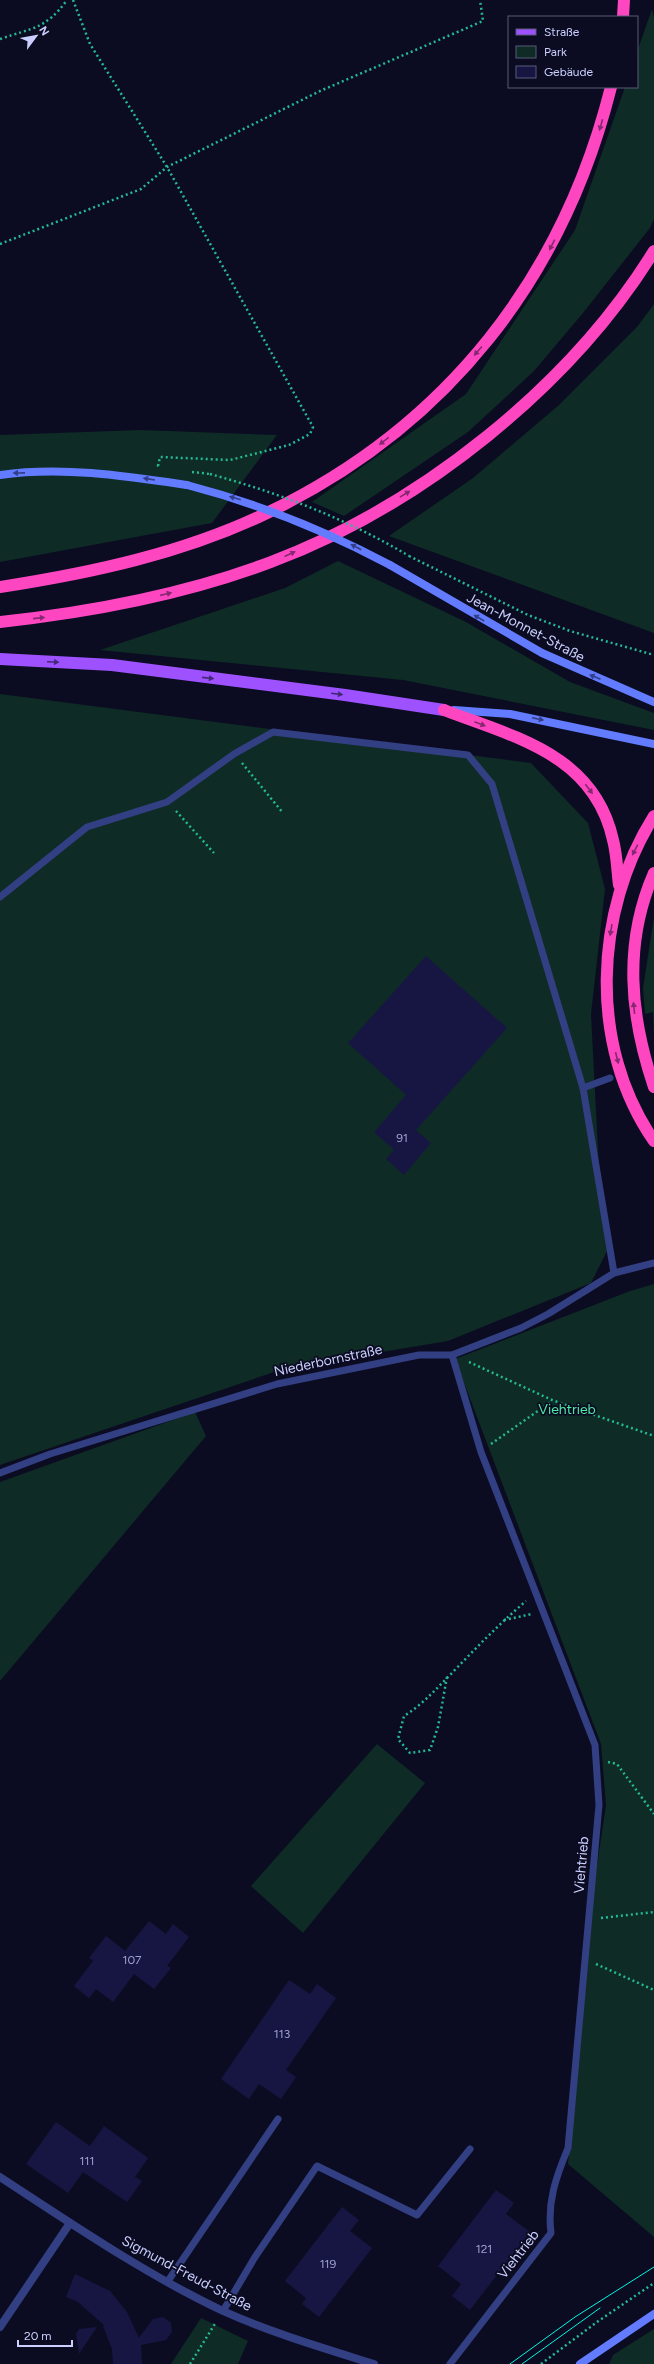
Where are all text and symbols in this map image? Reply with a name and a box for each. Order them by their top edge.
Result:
north arrow [16,16,56,56]
legend [508,16,638,88]
text: N [36,24,52,38]
text: Straße [544,25,580,39]
text: Park [544,45,567,59]
text: Gebäude [544,65,594,79]
one-way arrow [598,119,604,131]
one-way arrow [549,239,555,251]
one-way arrow [474,346,483,357]
one-way arrow [379,436,389,444]
one-way arrow [12,470,25,476]
one-way arrow [143,476,155,482]
one-way arrow [399,490,411,497]
one-way arrow [229,495,241,501]
one-way arrow [350,544,361,550]
one-way arrow [284,551,295,557]
street label: Jean-Monnet-Straße [464,589,588,666]
one-way arrow [161,591,173,597]
one-way arrow [473,614,485,621]
one-way arrow [33,615,45,621]
one-way arrow [47,659,60,665]
one-way arrow [589,674,600,680]
one-way arrow [201,675,214,682]
one-way arrow [331,691,343,697]
one-way arrow [532,717,544,723]
one-way arrow [475,721,487,727]
one-way arrow [585,784,593,795]
one-way arrow [632,844,638,856]
one-way arrow [608,923,614,936]
one-way arrow [631,1002,638,1014]
one-way arrow [615,1052,621,1065]
house number: 91 [396,1131,408,1145]
street label: Niederbornstraße [272,1341,384,1380]
park label: Viehtrieb [538,1401,596,1418]
street label: Viehtrieb [571,1836,592,1894]
house number: 107 [122,1953,142,1967]
house number: 113 [274,2027,290,2041]
house number: 111 [80,2154,94,2168]
street label: Viehtrieb [494,2226,543,2282]
street label: Sigmund-Freud-Straße [119,2232,255,2315]
house number: 121 [476,2242,492,2256]
house number: 119 [320,2257,337,2271]
scale bar [18,2322,72,2348]
text: 20 m [24,2329,52,2343]

